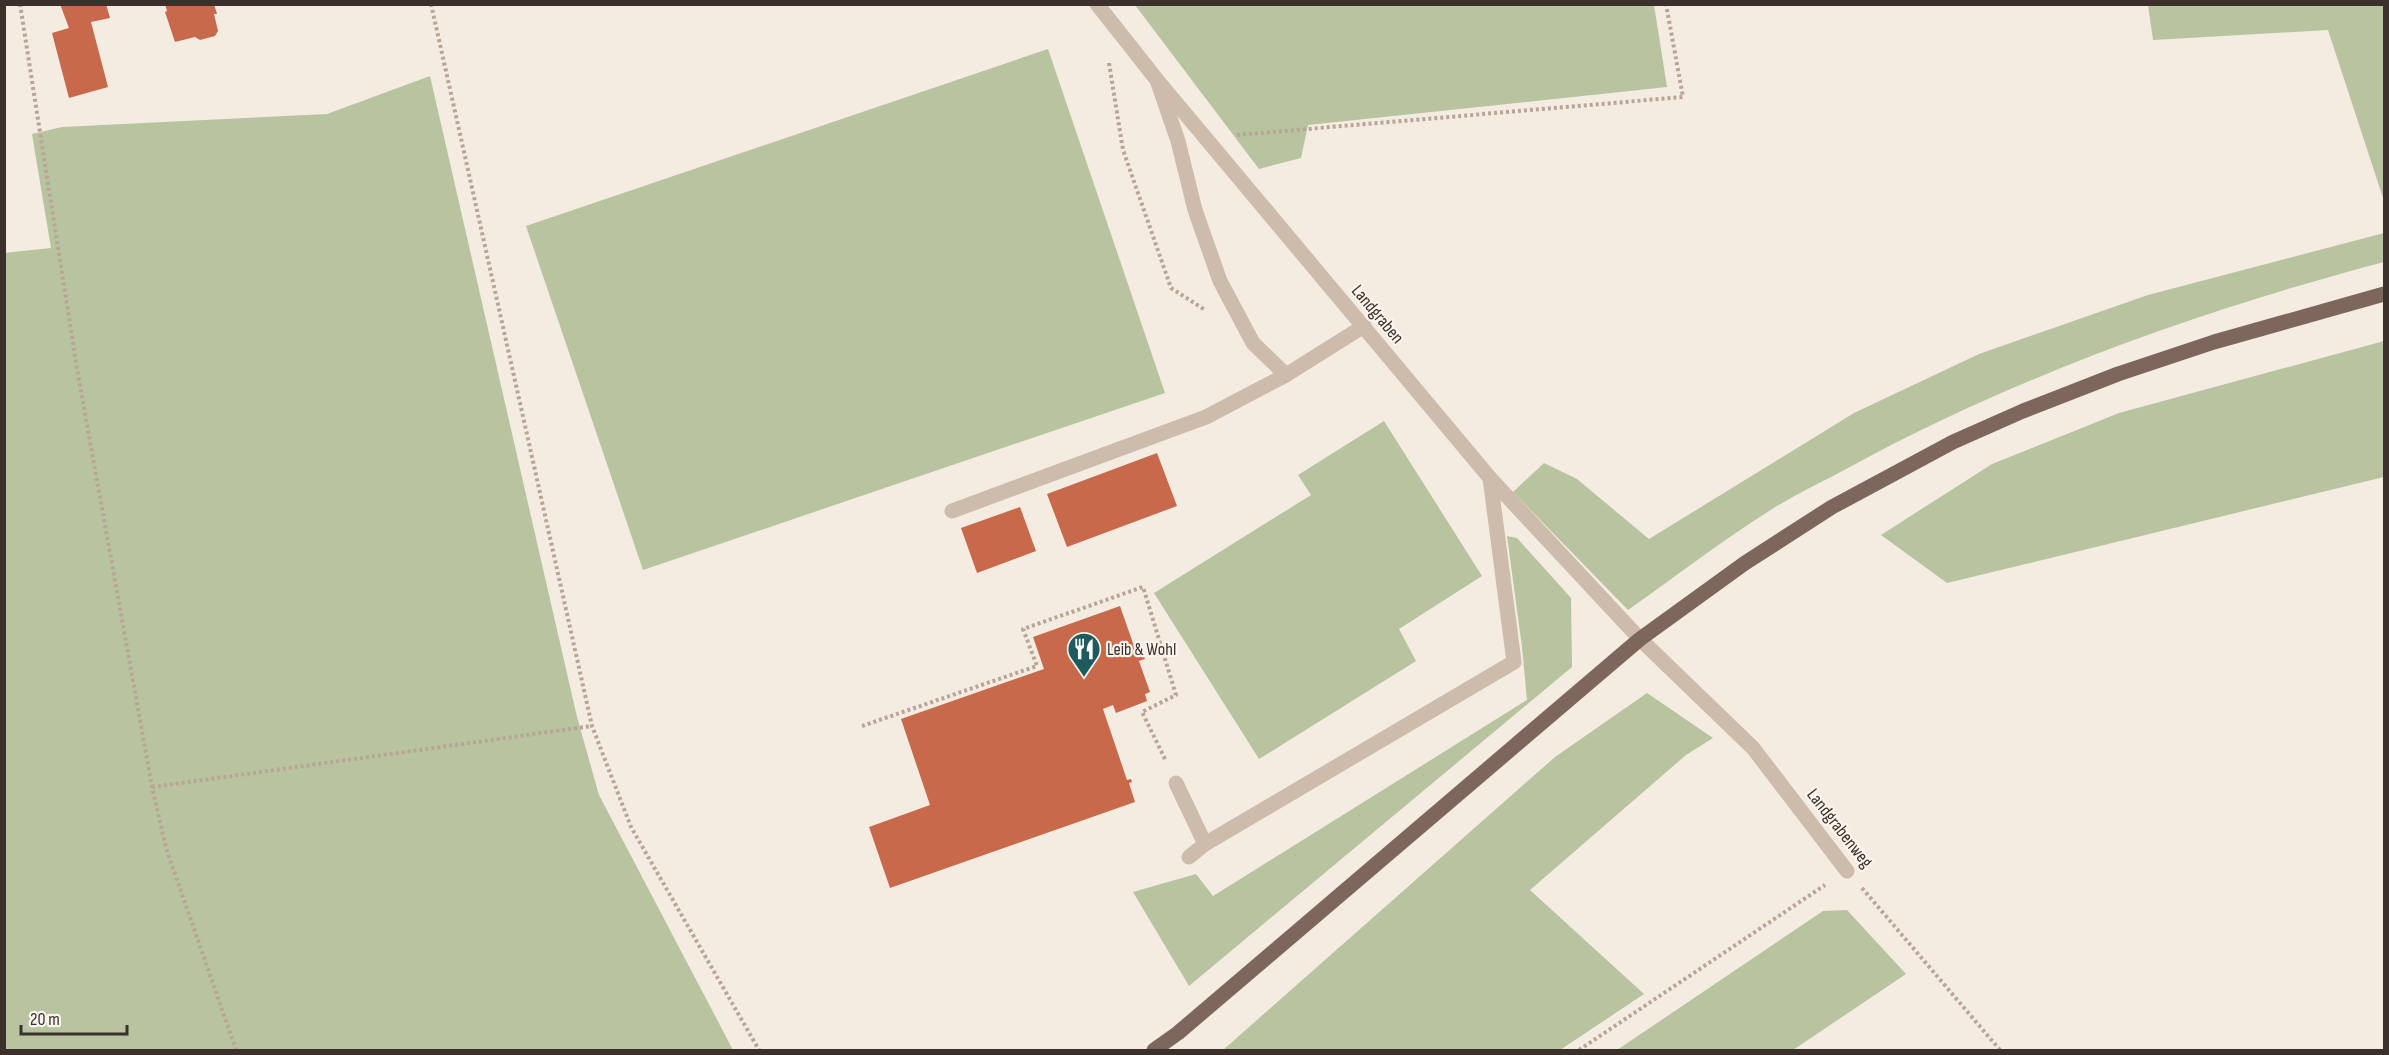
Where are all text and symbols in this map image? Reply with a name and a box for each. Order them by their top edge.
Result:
street label: Landgraben [1347,281,1408,348]
restaurant icon: Leib & Wohl [1066,631,1102,678]
place label: Leib & Wohl [1107,639,1176,660]
street label: Landgrabenweg [1802,785,1877,872]
scale bar [21,998,128,1036]
text: 20 m [30,1009,60,1030]

